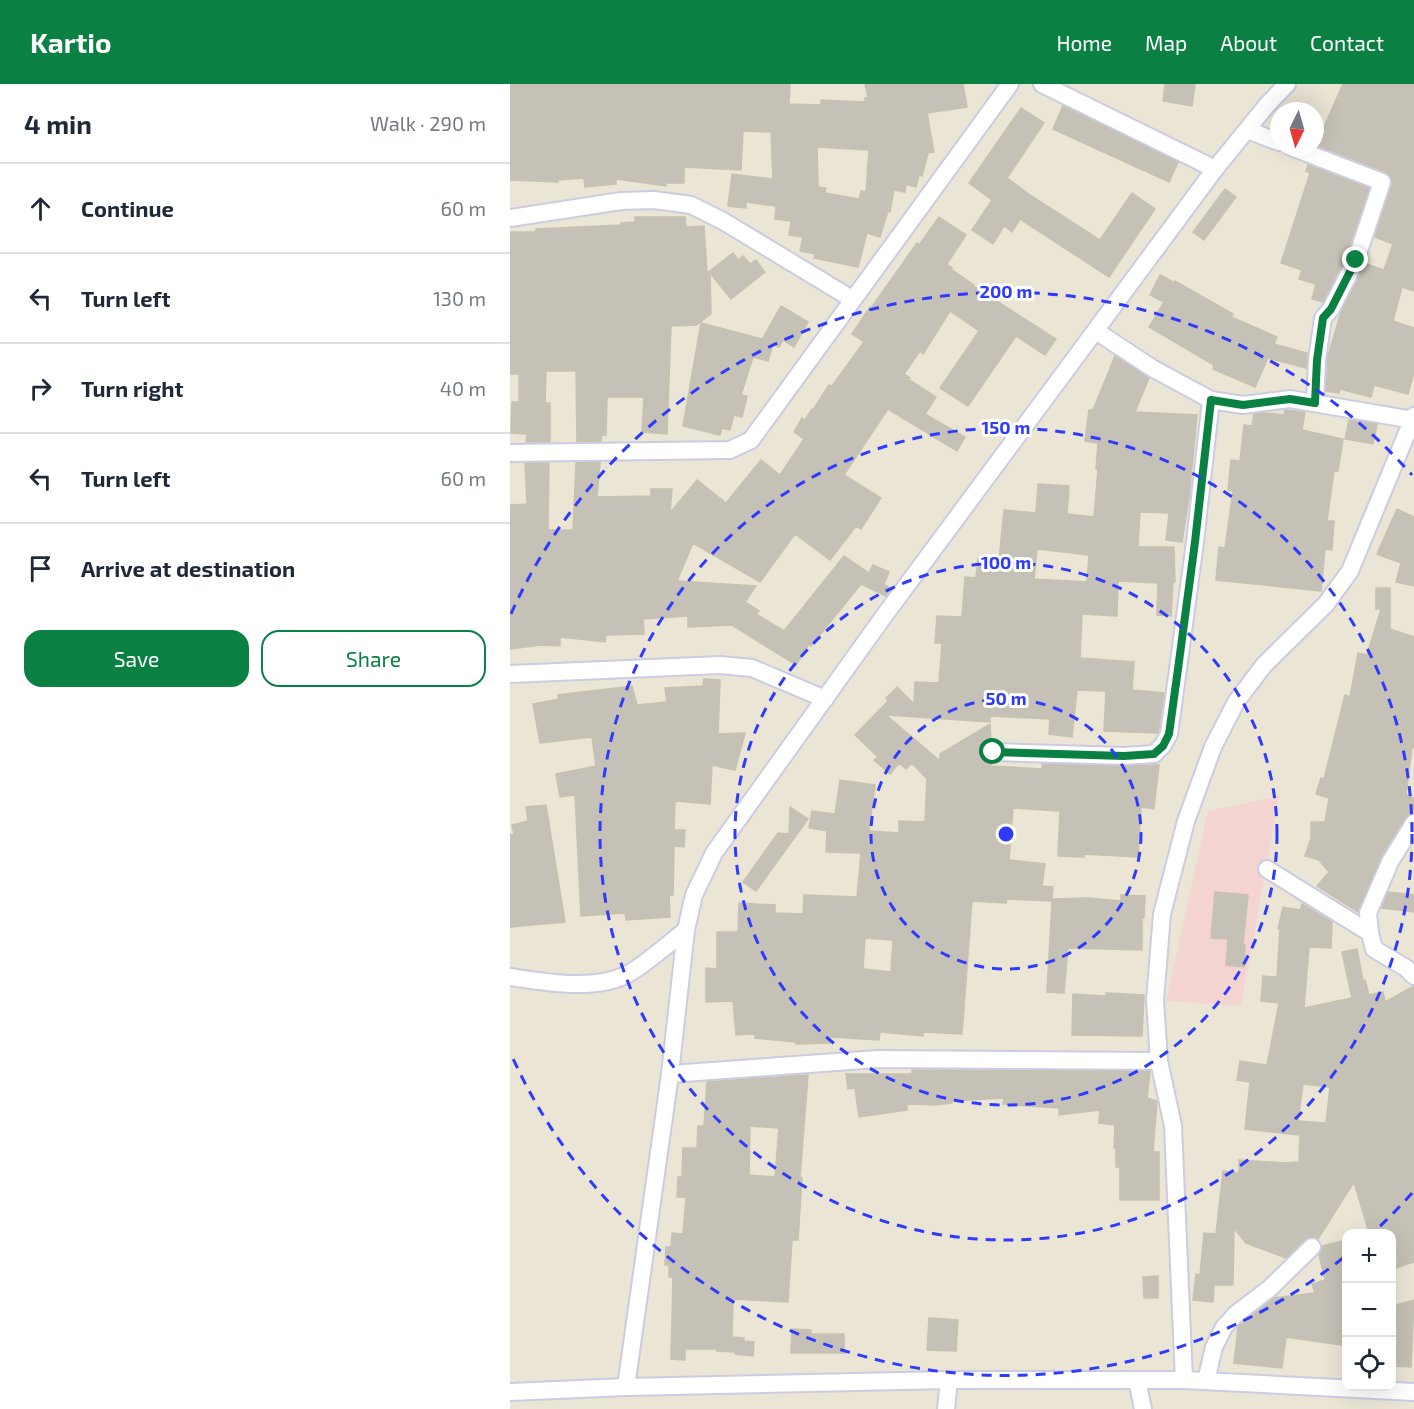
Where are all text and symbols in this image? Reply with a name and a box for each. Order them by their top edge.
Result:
text: Kartio [30,25,111,59]
text: Home [1056,30,1112,55]
text: Map [1145,30,1187,55]
text: About [1220,30,1277,55]
text: Contact [1310,30,1384,55]
north arrow [1270,102,1324,156]
text: 4 min [24,108,92,139]
text: Walk · 290 m [370,111,486,135]
icon: ahead [24,192,57,225]
text: Continue [81,195,174,221]
text: 60 m [441,196,486,220]
route end [1342,246,1368,272]
text: 200 m [980,280,1032,302]
icon: left [24,282,57,315]
text: Turn left [81,285,170,311]
text: 130 m [433,286,486,310]
icon: right [24,372,57,405]
text: Turn right [81,375,183,401]
text: 40 m [440,376,486,400]
text: 150 m [982,416,1030,438]
icon: left [24,462,57,495]
text: Turn left [81,465,170,491]
text: 60 m [441,466,486,490]
text: 100 m [981,551,1031,573]
icon: arrive [24,552,57,585]
text: Arrive at destination [81,555,295,581]
button: Save [24,630,249,687]
button: Share [261,630,486,687]
text: 50 m [985,687,1027,709]
route start [979,738,1005,764]
centre of rings [996,824,1016,844]
map controls [1342,1229,1396,1391]
button: + [1342,1229,1396,1283]
button: − [1342,1283,1396,1337]
button: locate [1342,1337,1396,1391]

